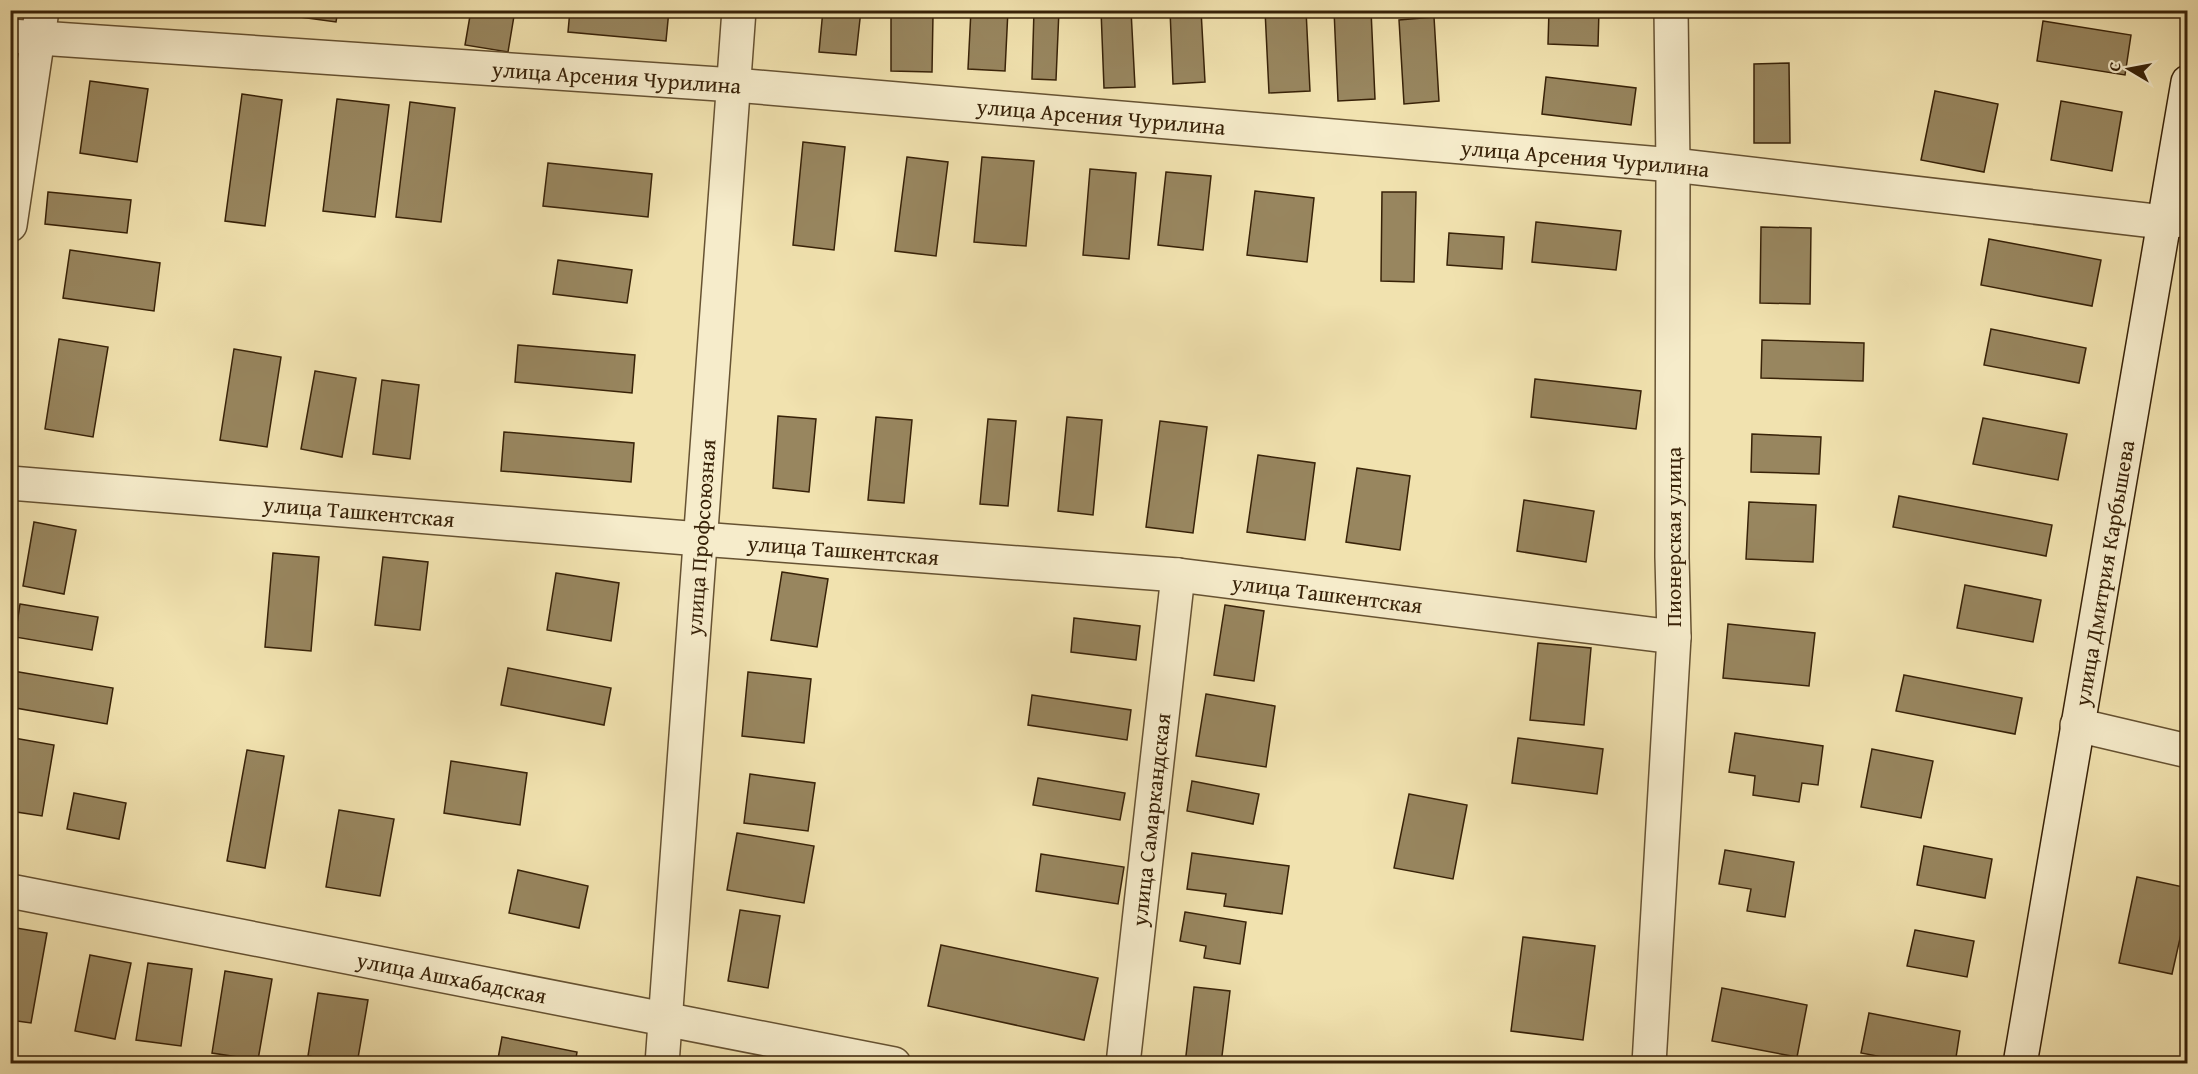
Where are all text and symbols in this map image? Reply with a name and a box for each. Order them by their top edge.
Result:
north arrow [2099,39,2159,99]
street label: улица Арсения Чурилина [490,53,743,102]
text: С [2102,60,2127,73]
street label: улица Арсения Чурилина [974,90,1227,143]
street label: улица Арсения Чурилина [1459,131,1712,185]
street label: улица Дмитрия Карбышева [2065,437,2143,710]
street label: улица Профсоюзная [677,438,724,638]
street label: Пионерская улица [1657,446,1689,627]
street label: улица Ташкентская [261,488,456,535]
street label: улица Ташкентская [745,527,940,573]
street label: улица Ташкентская [1229,566,1424,621]
street label: улица Самаркандская [1122,711,1178,929]
street label: улица Ашхабадская [353,943,549,1012]

